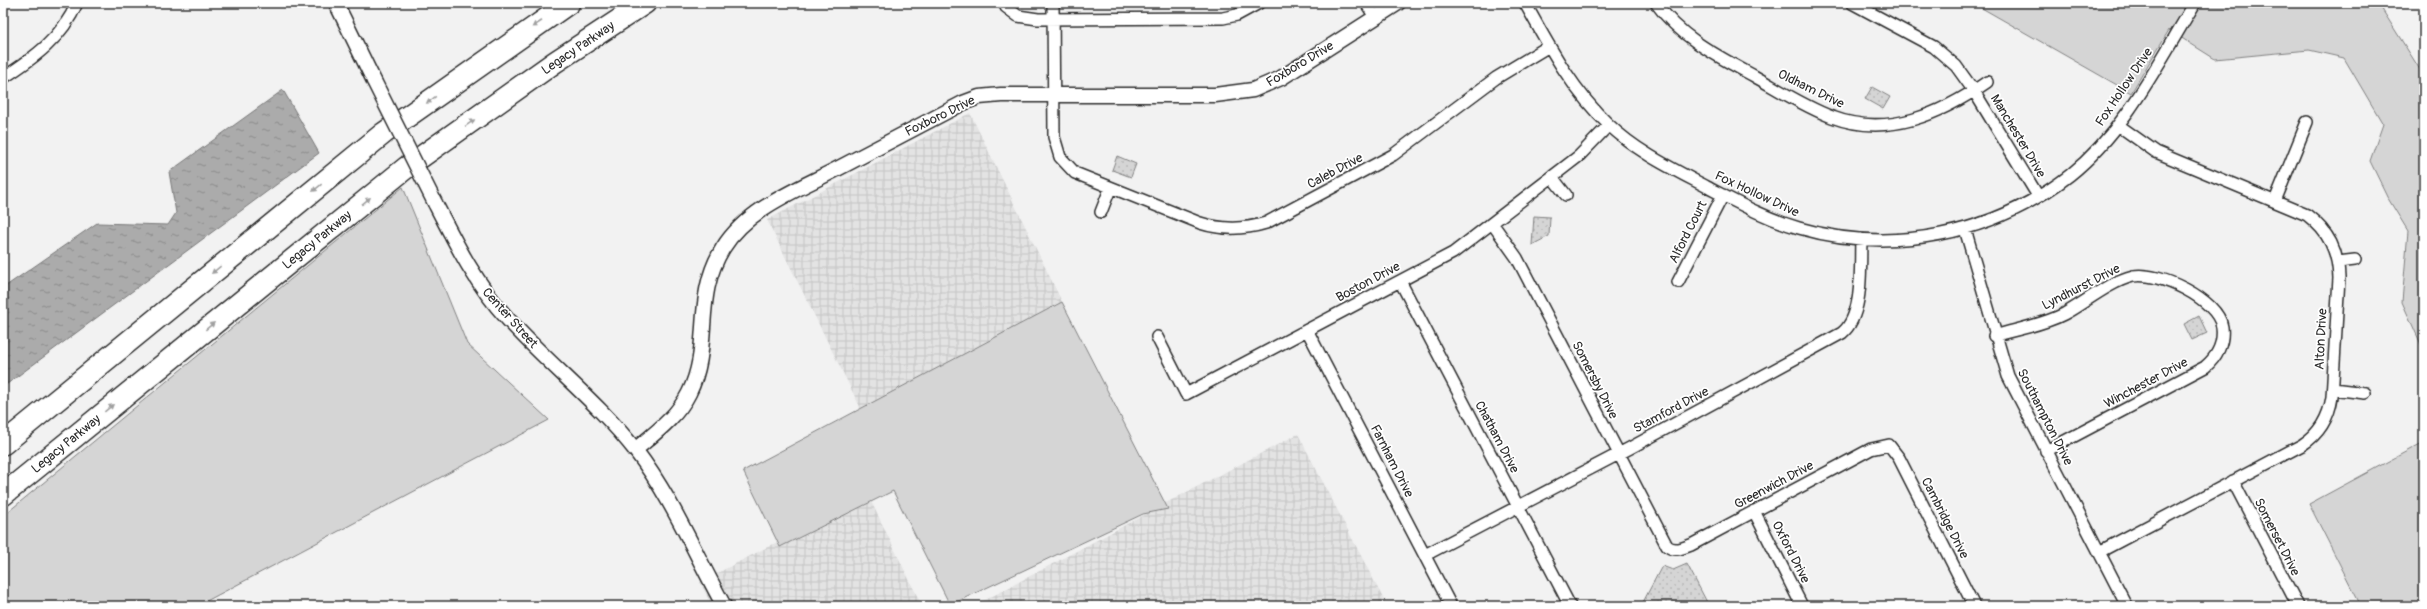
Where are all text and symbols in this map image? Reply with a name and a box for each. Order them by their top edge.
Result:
street label: Legacy Parkway [539,18,618,78]
one-way arrow [531,20,542,28]
street label: Foxboro Drive [1263,37,1337,90]
street label: Fox Hollow Drive [2092,44,2156,129]
street label: Oldham Drive [1775,66,1847,112]
street label: Foxboro Drive [902,92,978,140]
street label: Manchester Drive [1987,92,2049,181]
one-way arrow [425,96,436,104]
one-way arrow [464,119,475,127]
street label: Caleb Drive [1305,149,1366,192]
street label: Fox Hollow Drive [1712,168,1802,221]
one-way arrow [312,183,322,192]
one-way arrow [360,196,371,205]
street label: Alford Court [1665,197,1711,266]
street label: Legacy Parkway [279,207,355,273]
street label: Boston Drive [1333,258,1403,306]
street label: Lyndhurst Drive [2039,260,2123,314]
one-way arrow [211,266,222,275]
street label: Center Street [479,284,542,352]
street label: Alton Drive [2311,307,2331,370]
one-way arrow [205,322,216,331]
street label: Somersby Drive [1569,338,1622,422]
street label: Winchester Drive [2101,354,2191,412]
street label: Southampton Drive [2014,366,2076,468]
street label: Stamford Drive [1631,383,1712,437]
street label: Chatham Drive [1471,398,1523,476]
one-way arrow [104,404,115,413]
street label: Legacy Parkway [28,411,104,477]
street label: Farnham Drive [1367,422,1417,501]
street label: Greenwich Drive [1732,457,1817,513]
street label: Cambridge Drive [1918,475,1973,562]
street label: Somerset Drive [2251,496,2304,579]
street label: Oxford Drive [1769,518,1814,586]

